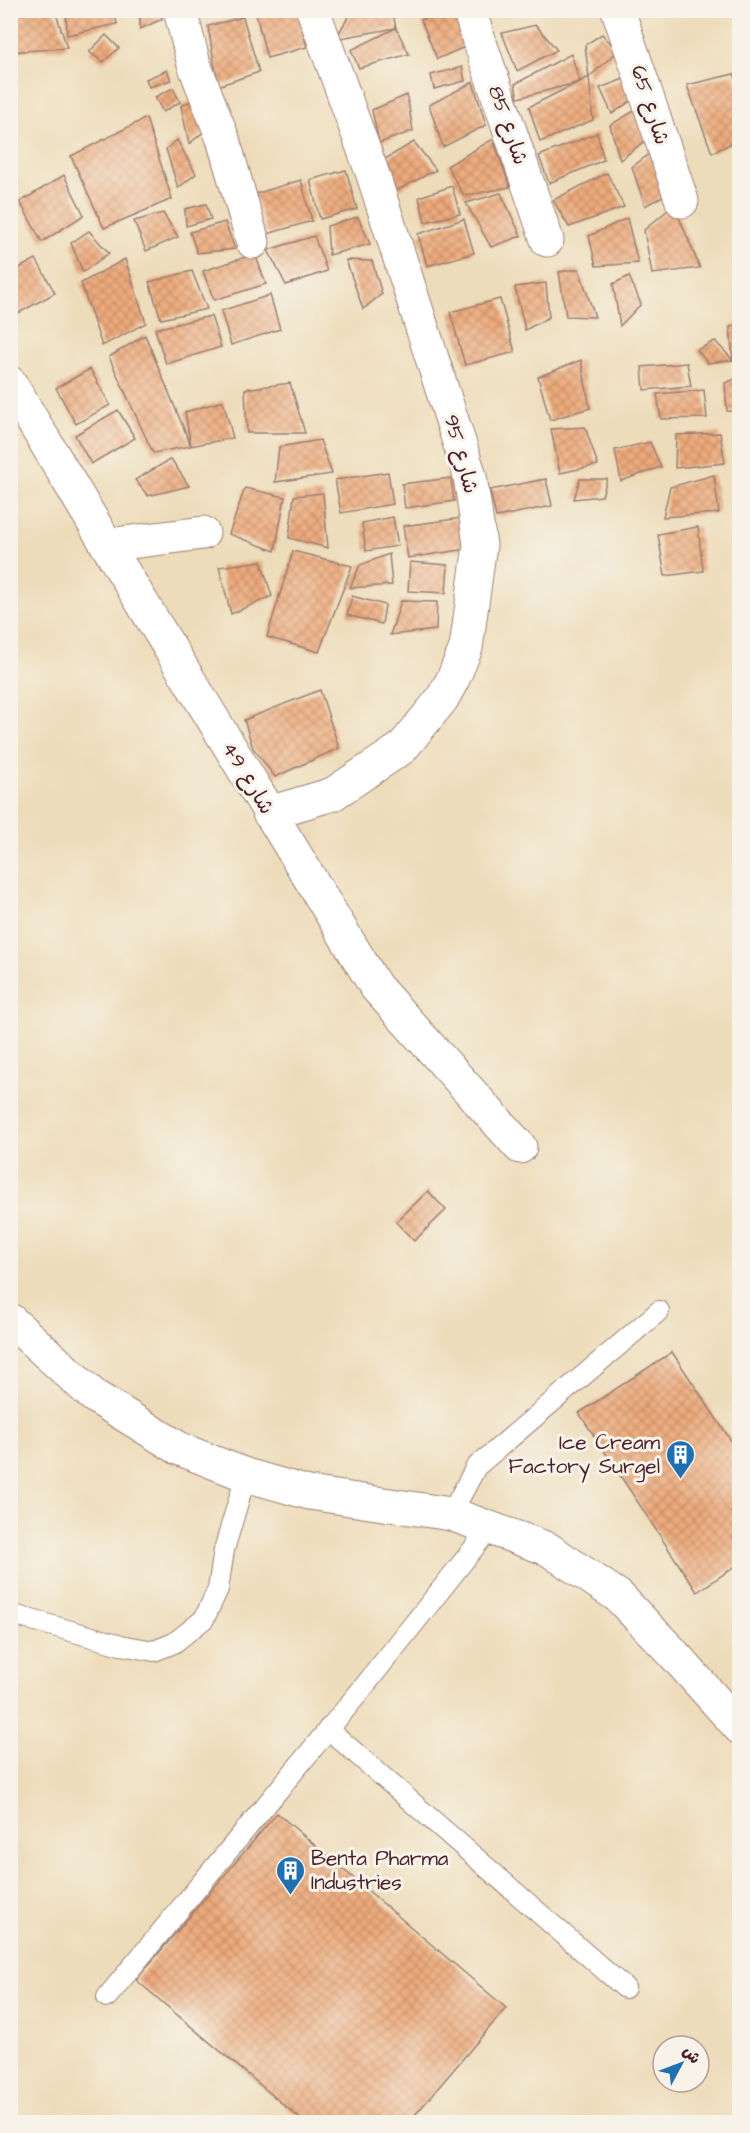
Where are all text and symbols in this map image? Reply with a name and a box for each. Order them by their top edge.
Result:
street label: شارع 65 [624,62,676,148]
street label: شارع 85 [481,81,535,169]
street label: شارع 95 [437,411,485,497]
street label: شارع 49 [215,736,281,820]
place label: Ice Cream Factory Surgel [508,1428,661,1483]
building icon: Ice Cream Factory Surgel [665,1438,697,1480]
place label: Benta Pharma Industries [311,1844,449,1897]
building icon: Benta Pharma Industries [274,1854,306,1896]
north arrow [651,2034,711,2094]
text: ش [677,2041,706,2069]

